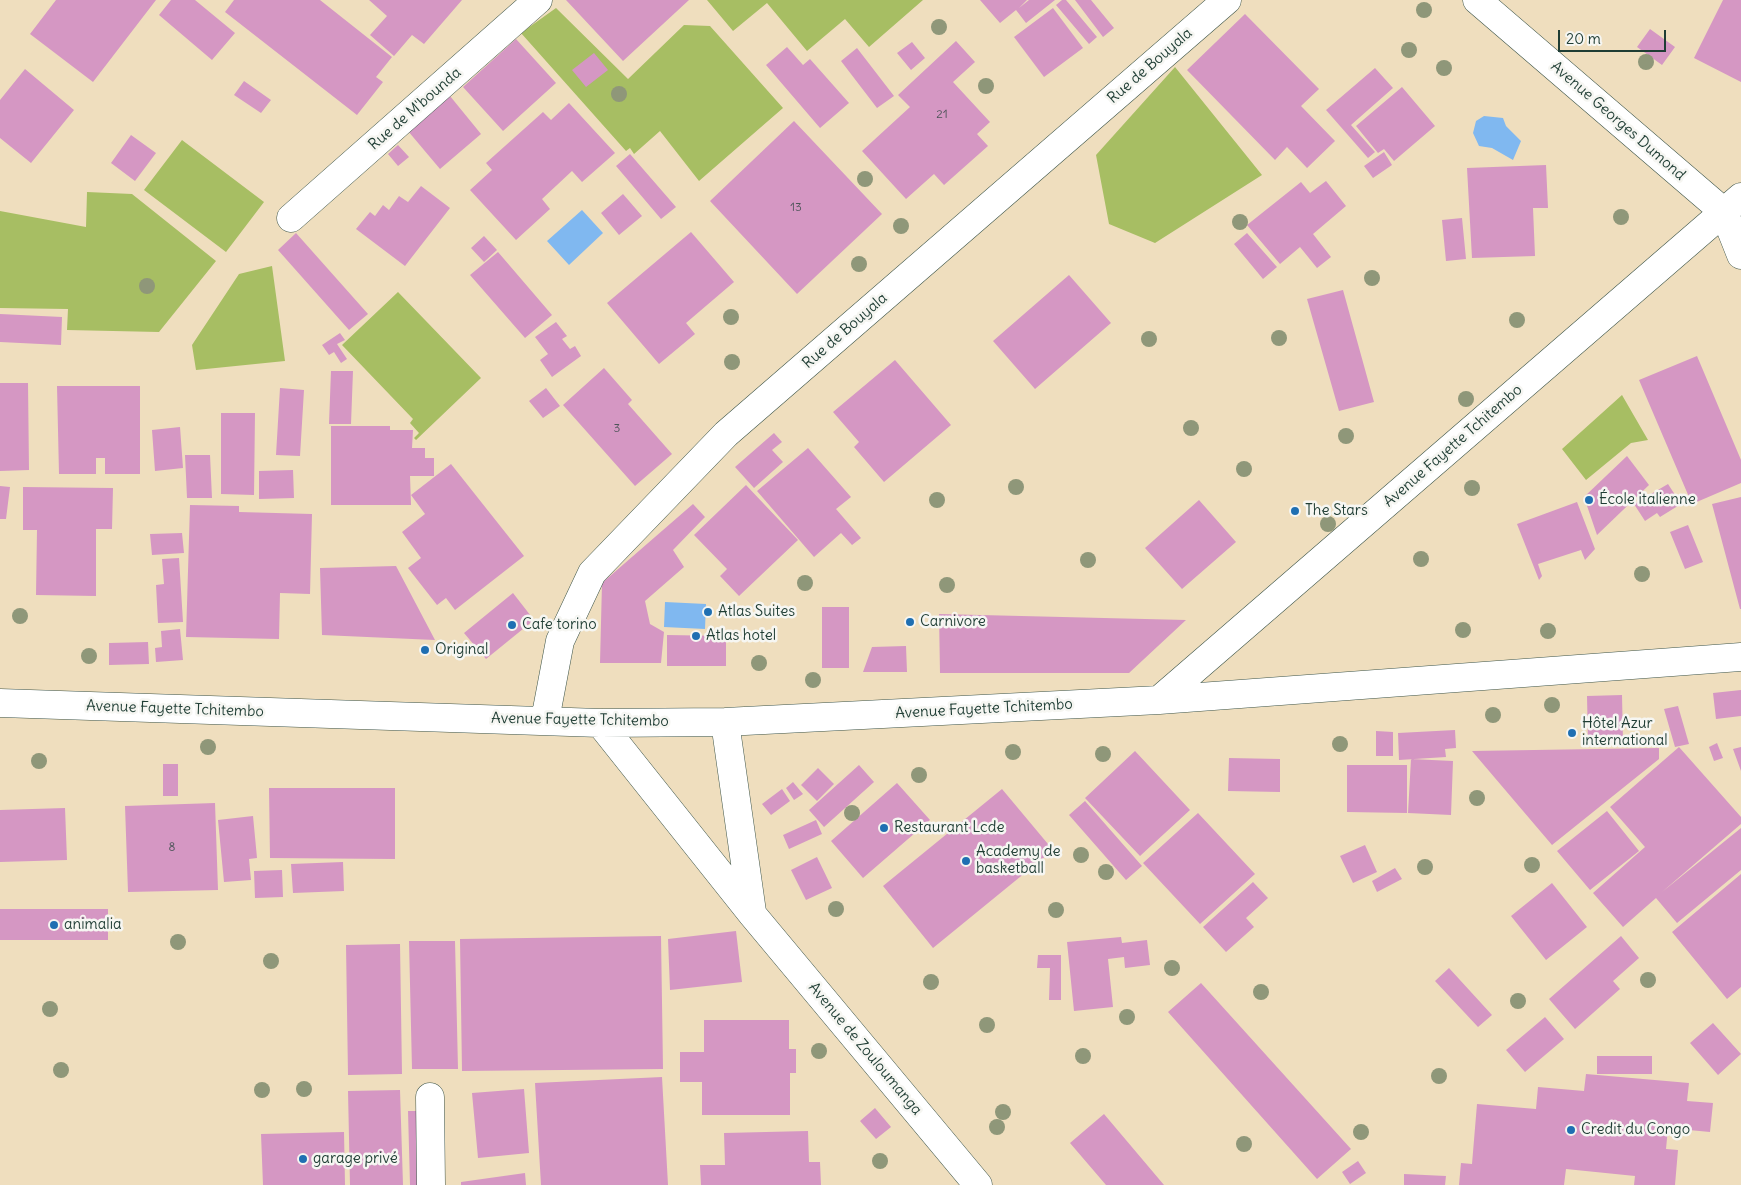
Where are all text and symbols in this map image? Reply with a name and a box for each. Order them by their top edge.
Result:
scale bar [1561,20,1668,52]
street label: Rue de Bouyala [1104,24,1196,108]
text: 20 m [1566,29,1601,48]
street label: Avenue Georges Dumond [1547,58,1689,184]
street label: Rue de M'bounda [365,64,465,154]
house number: 21 [936,108,948,122]
house number: 13 [790,201,802,215]
street label: Rue de Bouyala [799,289,891,373]
street label: Avenue Fayette Tchitembo [1380,381,1526,511]
house number: 3 [614,422,620,436]
place label: École italienne [1599,491,1696,509]
marker: École italienne [1583,494,1595,506]
place label: The Stars [1305,502,1368,520]
marker: The Stars [1289,505,1301,517]
place label: Atlas Suites [718,603,795,621]
marker: Atlas Suites [702,606,714,618]
place label: Carnivore [920,613,986,631]
place label: Cafe torino [522,616,597,634]
marker: Carnivore [904,616,916,628]
marker: Cafe torino [506,619,518,631]
place label: Atlas hotel [706,627,776,645]
marker: Atlas hotel [690,630,702,642]
place label: Original [435,641,488,659]
marker: Original [419,644,431,656]
street label: Avenue Fayette Tchitembo [895,695,1073,723]
street label: Avenue Fayette Tchitembo [86,697,264,721]
street label: Avenue Fayette Tchitembo [491,709,669,731]
place label: Hôtel Azur international [1582,715,1668,750]
marker: Hôtel Azur international [1566,727,1578,739]
place label: Restaurant Lcde [894,819,1004,837]
marker: Restaurant Lcde [878,822,890,834]
house number: 8 [169,841,175,855]
place label: Academy de basketball [976,843,1060,878]
marker: Academy de basketball [960,855,972,867]
place label: animalia [64,916,122,934]
marker: animalia [48,919,60,931]
street label: Avenue de Zouloumanga [804,979,926,1119]
place label: Credit du Congo [1581,1121,1690,1139]
marker: Credit du Congo [1565,1124,1577,1136]
place label: garage privé [313,1150,398,1168]
marker: garage privé [297,1153,309,1165]

